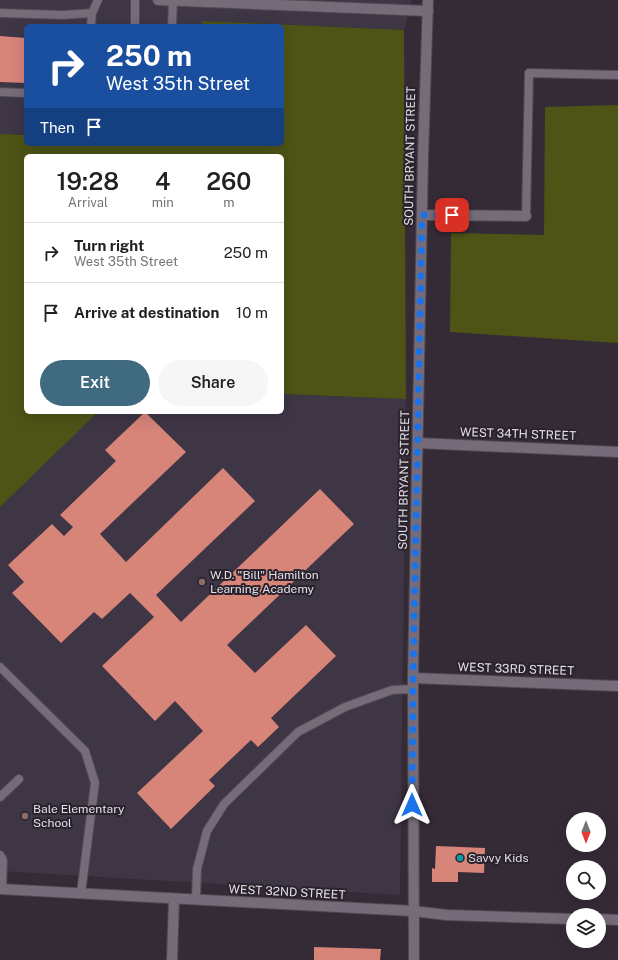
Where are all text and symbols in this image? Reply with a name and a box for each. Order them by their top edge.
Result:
text: 250 m [106,39,192,72]
icon: right [40,40,92,92]
text: West 35th Street [106,73,250,94]
street label: SOUTH BRYANT STREET [402,86,418,226]
icon: arrive [83,116,105,138]
text: Then [40,119,75,136]
text: 19:28 [57,167,119,195]
text: 4 [155,167,170,195]
text: 260 [206,167,251,195]
text: Arrival [68,195,108,210]
text: min [152,195,174,210]
text: m [223,195,234,210]
pin [435,198,469,232]
icon: arrive [441,204,463,226]
text: Turn right [74,237,144,254]
icon: right [40,242,62,264]
text: 250 m [224,244,268,261]
text: West 35th Street [74,254,178,269]
icon: arrive [40,302,62,324]
text: Arrive at destination [74,304,219,321]
text: 10 m [236,304,268,321]
button: Exit [40,360,150,406]
button: Share [158,360,268,406]
street label: SOUTH BRYANT STREET [396,410,412,550]
street label: WEST 34TH STREET [460,425,576,443]
place label: W.D. "Bill" Hamilton Learning Academy [210,568,319,596]
marker: W.D. "Bill" Hamilton Learning Academy [197,577,207,587]
street label: WEST 33RD STREET [457,660,575,678]
position arrow [391,784,433,826]
place label: Bale Elementary School [33,802,125,830]
marker: Bale Elementary School [20,811,30,821]
north arrow [566,812,606,852]
map controls [566,812,606,948]
place label: Savvy Kids [468,851,528,865]
marker: Savvy Kids [455,853,465,863]
button: search [566,860,606,900]
street label: WEST 32ND STREET [228,882,346,902]
button: layers [566,908,606,948]

